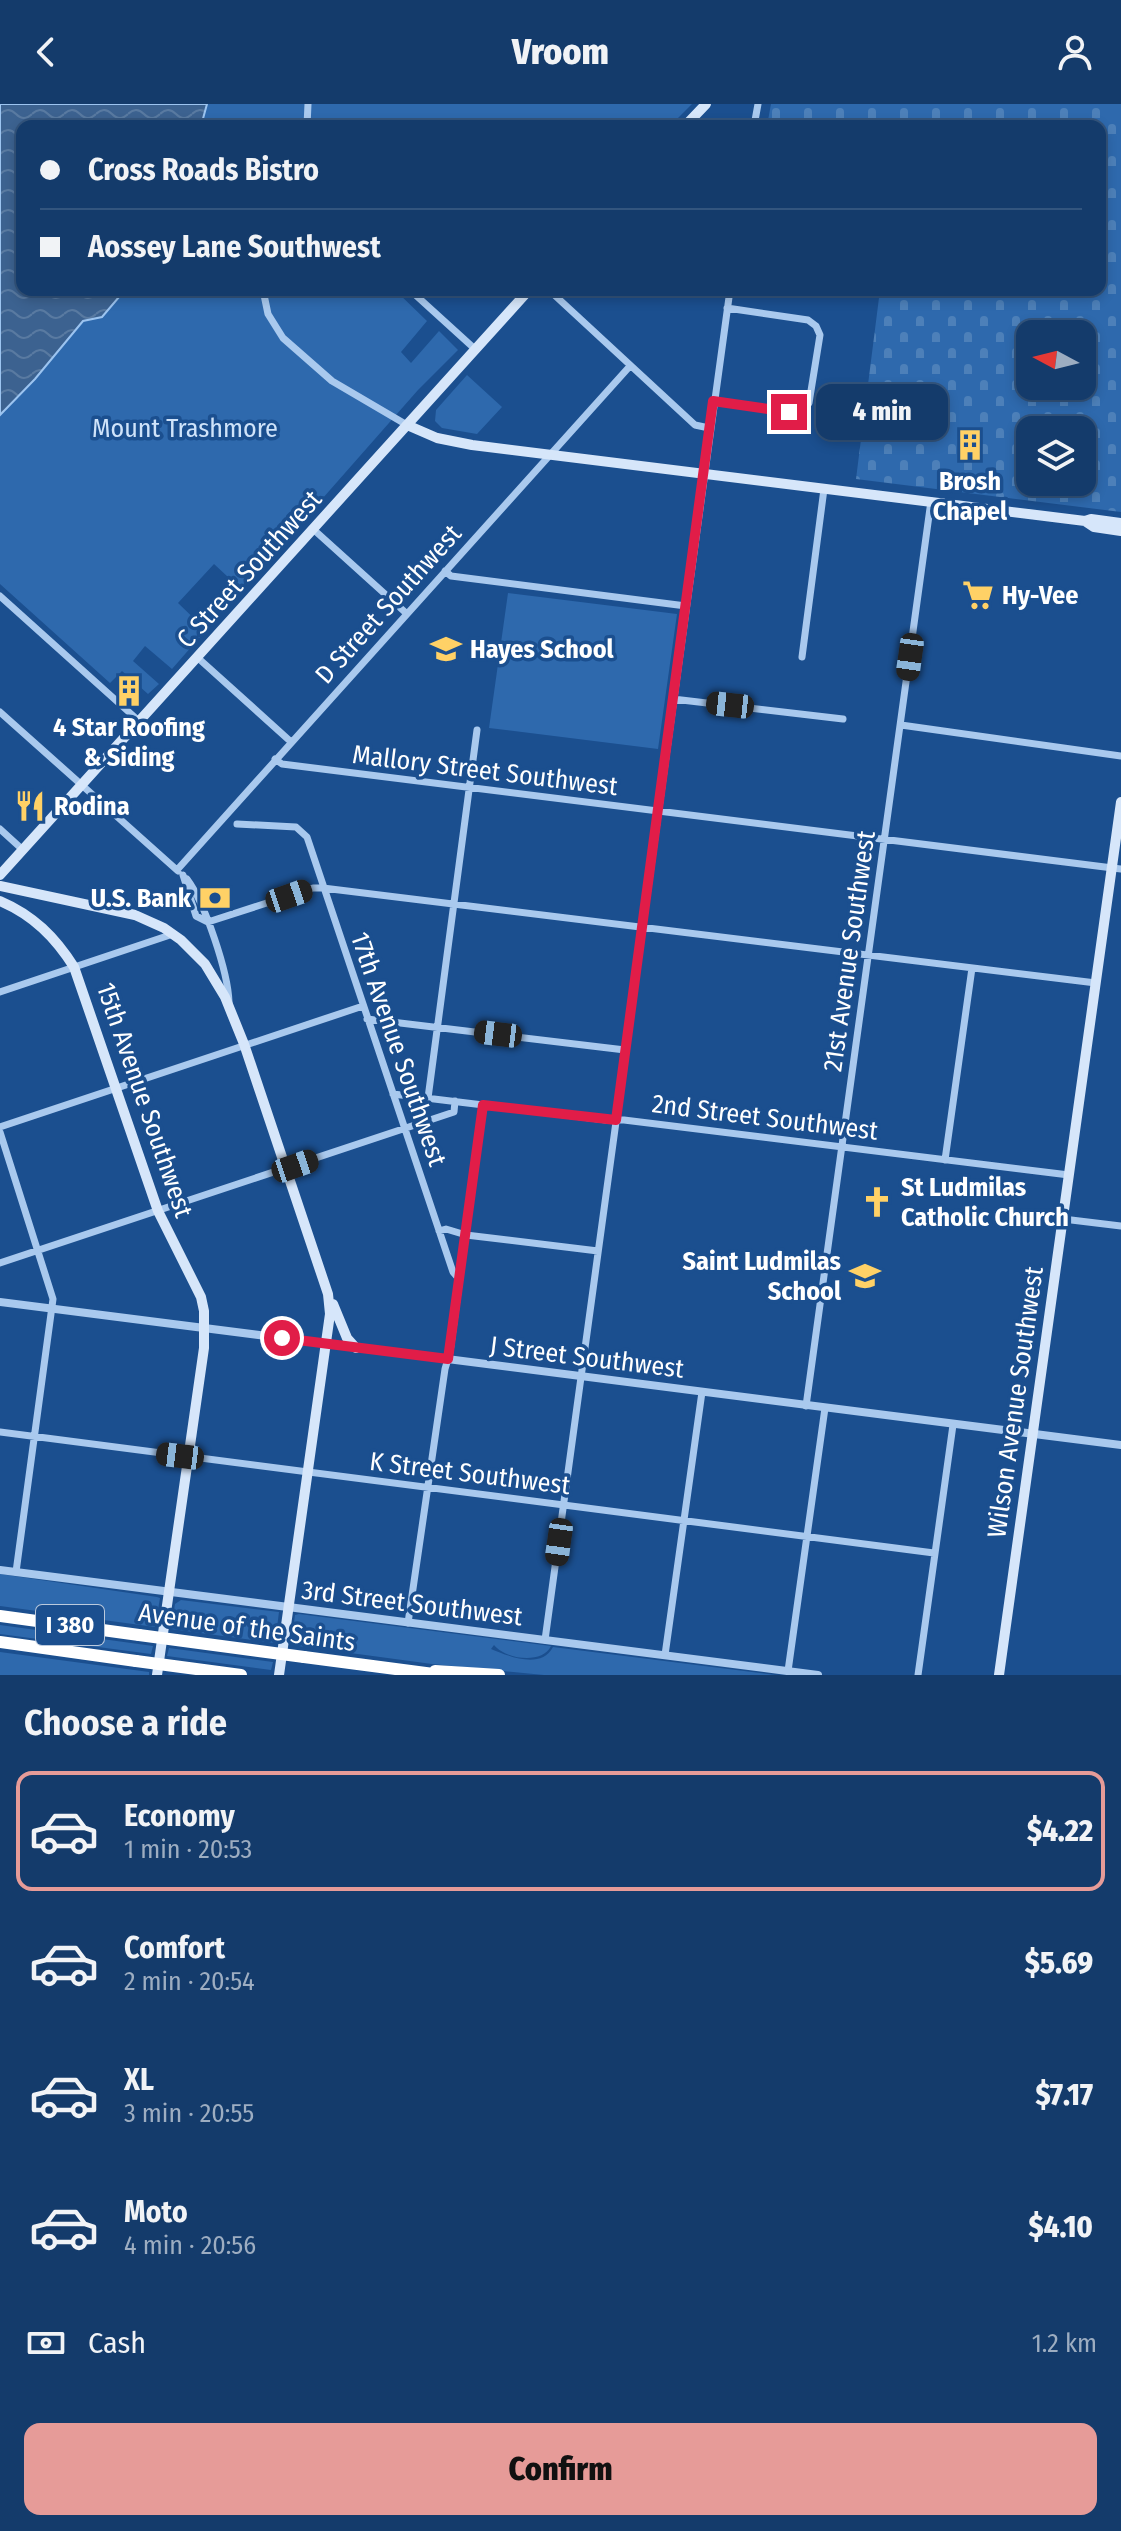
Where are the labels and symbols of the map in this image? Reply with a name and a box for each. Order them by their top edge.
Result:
north arrow [1016,320,1096,400]
callout: 4 min [817,384,949,440]
route end [771,394,807,430]
park label: Mount Trashmore [92,413,278,444]
building icon: Brosh Chapel [953,428,987,462]
place label: Brosh Chapel [933,466,1008,527]
street label: C Street Southwest [171,484,329,654]
street label: D Street Southwest [309,518,468,690]
supermarket icon: Hy-Vee [961,578,995,612]
place label: Hy-Vee [1002,580,1078,611]
school or university icon: Hayes School [429,632,463,666]
car [895,632,925,682]
place label: Hayes School [470,634,615,665]
building icon: 4 Star Roofing & Siding [112,674,146,708]
car [705,691,755,719]
place label: 4 Star Roofing & Siding [53,712,205,773]
street label: Mallory Street Southwest [351,739,620,802]
restaurant icon: Rodina [13,789,47,823]
place label: Rodina [54,791,130,822]
street label: 21st Avenue Southwest [817,828,882,1073]
car [262,877,316,915]
bank icon: U.S. Bank [198,881,232,915]
place label: U.S. Bank [91,883,192,914]
street label: 17th Avenue Southwest [344,928,453,1171]
street label: 15th Avenue Southwest [90,979,199,1222]
car [473,1019,523,1049]
street label: 2nd Street Southwest [650,1088,880,1147]
car [268,1147,322,1185]
place label: St Ludmilas Catholic Church [901,1172,1069,1233]
church icon: St Ludmilas Catholic Church [860,1185,894,1219]
place label: Saint Ludmilas School [683,1246,842,1307]
school or university icon: Saint Ludmilas School [848,1259,882,1293]
street label: Wilson Avenue Southwest [981,1264,1050,1540]
route start [264,1320,300,1356]
street label: J Street Southwest [488,1330,686,1385]
car [155,1441,205,1471]
street label: K Street Southwest [368,1446,572,1501]
car [544,1517,574,1567]
street label: 3rd Street Southwest [300,1575,525,1632]
street label: Avenue of the Saints [137,1597,357,1658]
road number: I 380 [36,1605,104,1645]

